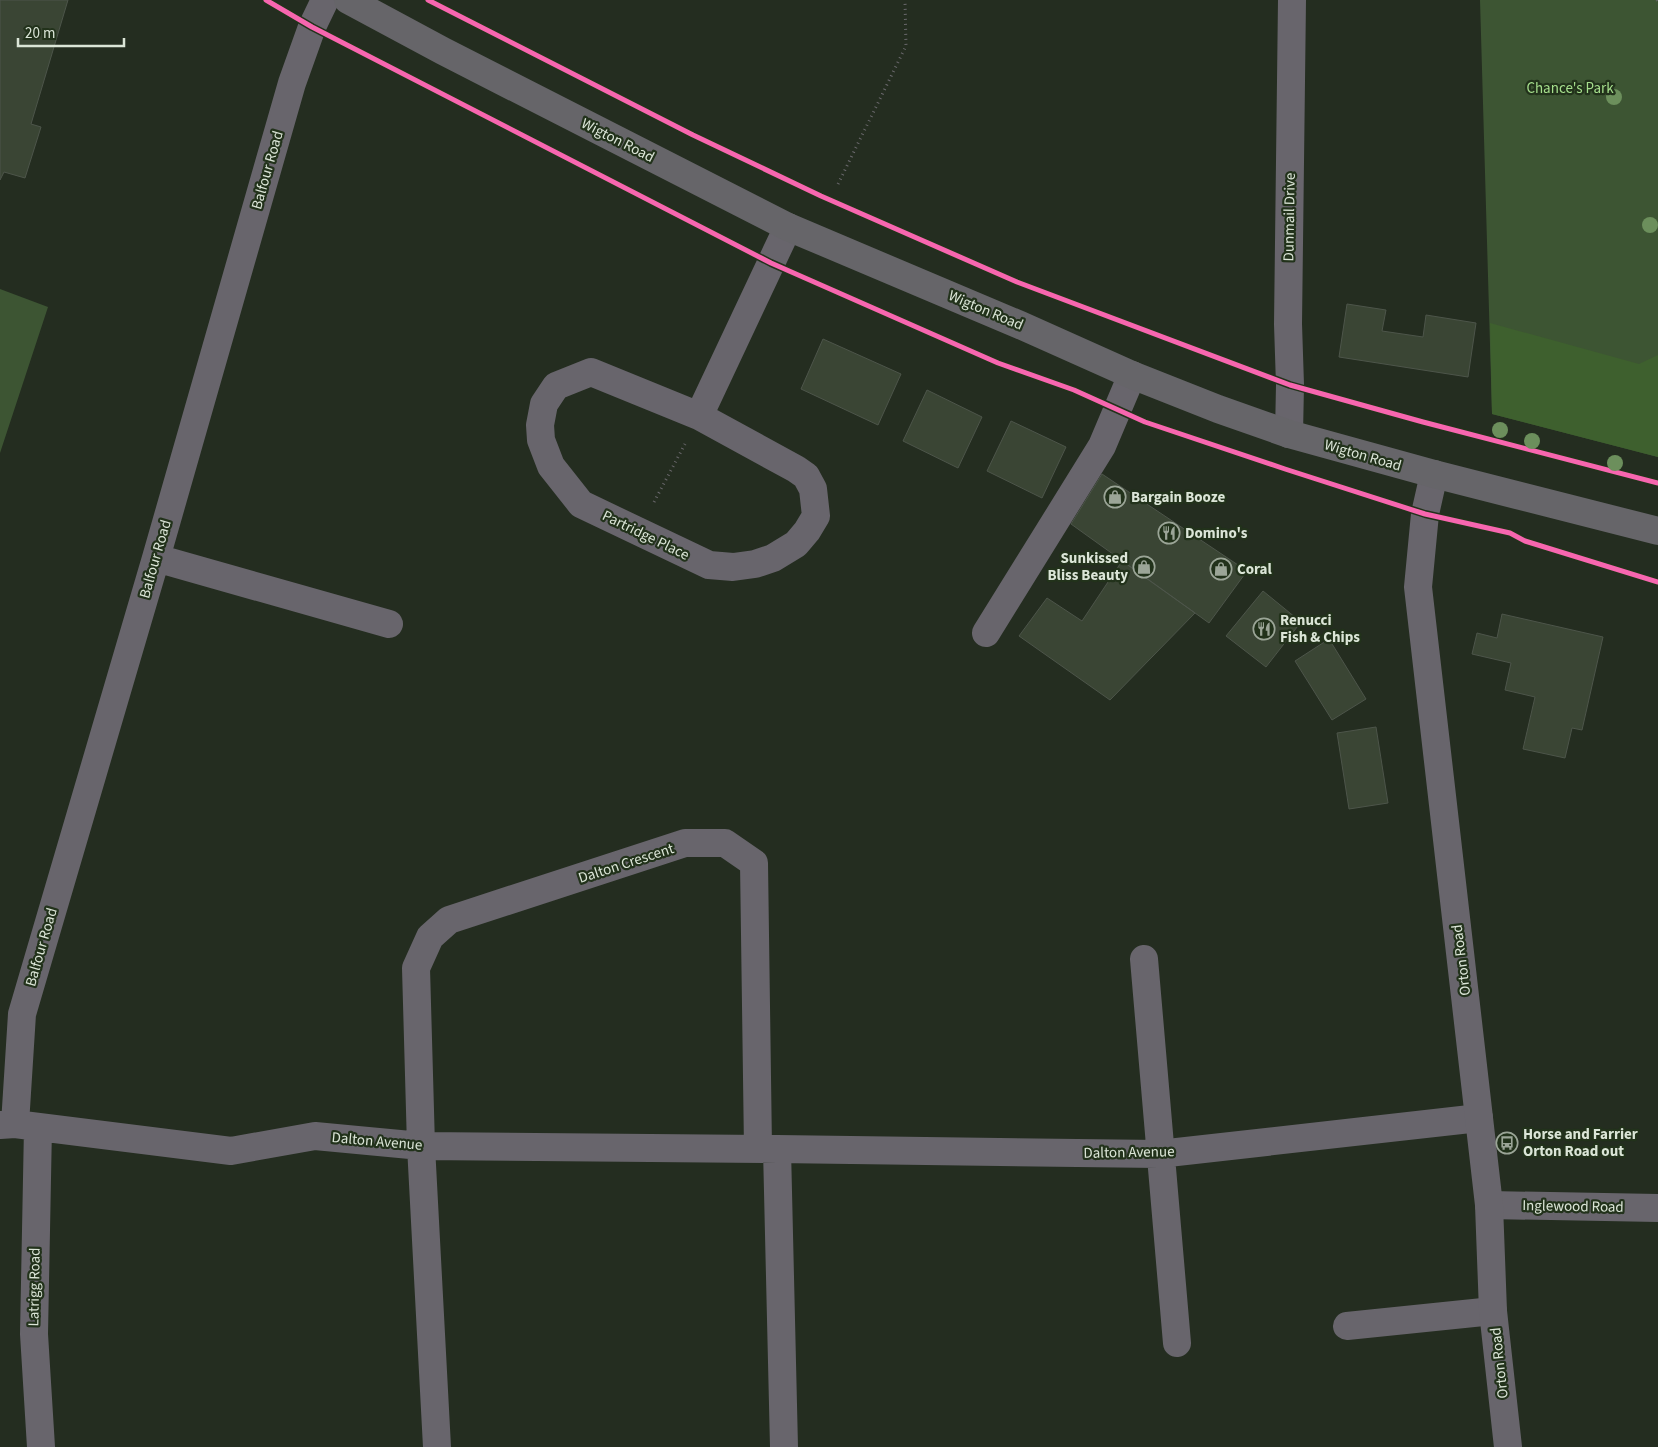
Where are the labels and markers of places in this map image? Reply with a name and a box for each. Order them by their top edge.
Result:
shop icon: Bargain Booze [1103,485,1127,509]
place label: Bargain Booze [1131,487,1225,508]
restaurant icon: Domino's [1157,521,1181,545]
place label: Domino's [1185,523,1248,544]
place label: Sunkissed Bliss Beauty [1048,548,1128,586]
shop icon: Sunkissed Bliss Beauty [1132,555,1156,579]
shop icon: Coral [1209,557,1233,581]
place label: Coral [1237,559,1273,580]
place label: Renucci Fish & Chips [1280,610,1360,648]
restaurant icon: Renucci Fish & Chips [1252,617,1276,641]
place label: Horse and Farrier Orton Road out [1523,1124,1638,1162]
bus stop icon: Horse and Farrier Orton Road out [1495,1131,1519,1155]

